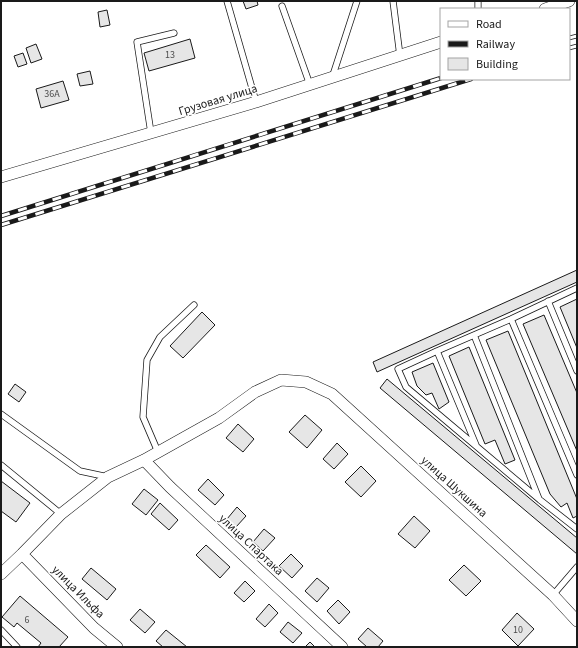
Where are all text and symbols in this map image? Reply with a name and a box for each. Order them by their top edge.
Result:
legend [440,8,570,80]
text: Road [476,16,502,33]
text: Railway [476,36,515,53]
house number: 13 [165,48,175,62]
text: Building [476,56,518,73]
street label: Грузовая улица [177,80,259,120]
house number: 36А [44,87,60,101]
street label: улица Шукшина [417,452,491,522]
street label: улица Спартака [215,510,287,580]
street label: улица Ильфа [48,562,108,622]
house number: 6 [25,613,30,627]
house number: 10 [513,623,523,637]

